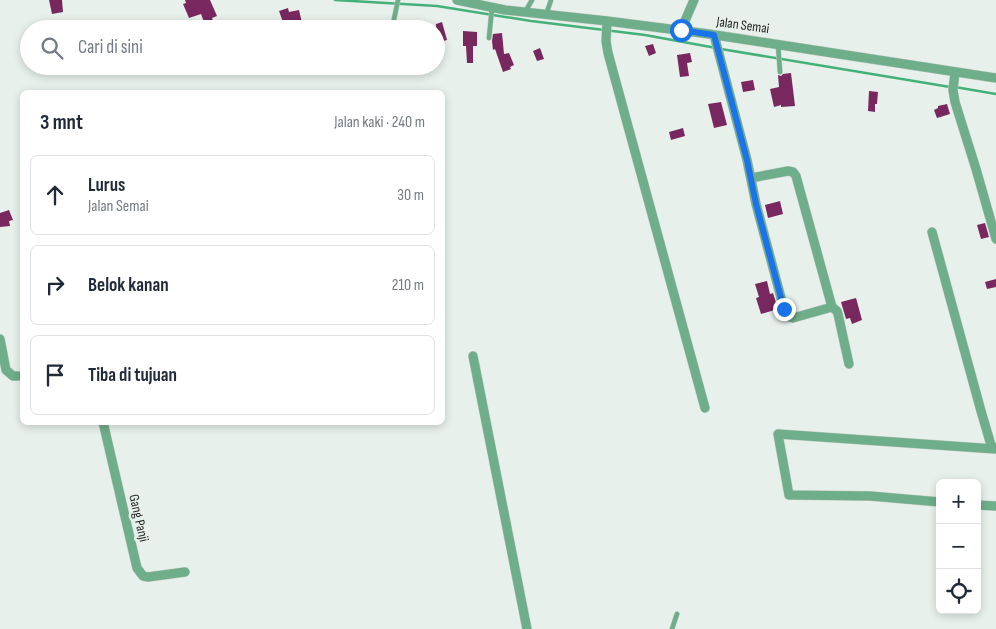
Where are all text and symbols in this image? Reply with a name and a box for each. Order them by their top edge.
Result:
street label: Jalan Semai [715,13,770,37]
route start [670,19,693,42]
search box [20,20,445,75]
icon: search [38,34,66,62]
text: Cari di sini [78,36,143,59]
text: 3 mnt [40,110,83,135]
text: Jalan kaki · 240 m [334,113,425,132]
text: Lurus [88,174,125,197]
icon: ahead [41,181,69,209]
text: 30 m [397,186,424,205]
text: Jalan Semai [88,197,149,216]
icon: right [41,271,69,299]
text: Belok kanan [88,274,169,297]
text: 210 m [392,276,424,295]
route end [773,298,796,321]
icon: arrive [41,361,69,389]
text: Tiba di tujuan [88,364,177,387]
map controls [936,479,981,614]
button: + [936,479,981,524]
street label: Gang Panji [125,493,153,543]
button: − [936,524,981,569]
button: locate [936,569,981,614]

